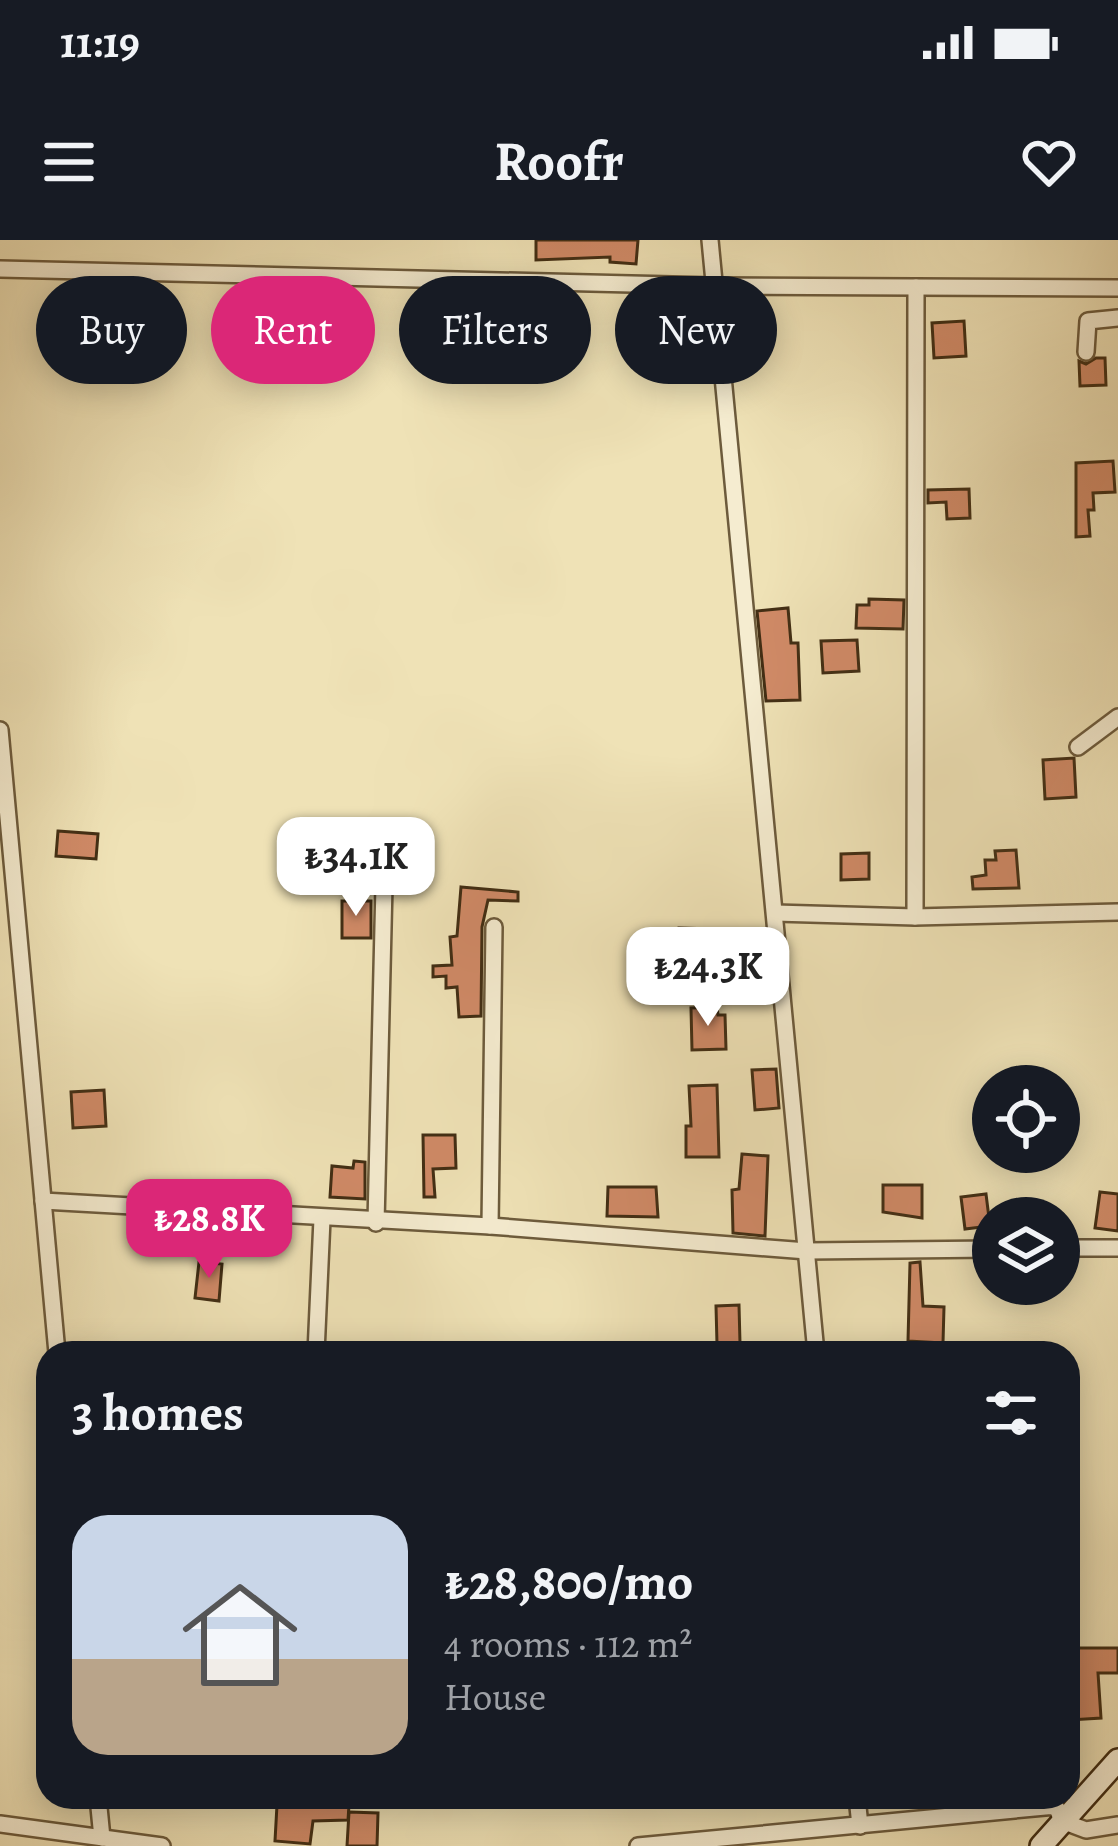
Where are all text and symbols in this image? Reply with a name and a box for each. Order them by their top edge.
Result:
text: 11:19 [60,11,140,73]
text: Roofr [494,125,624,199]
icon: menu [36,129,102,195]
icon: heart [1016,129,1082,195]
chip: Buy [36,276,187,384]
chip: Rent [211,276,375,384]
chip: Filters [399,276,591,384]
chip: New [615,276,777,384]
pin: ₺34.1K [258,817,454,919]
text: ₺34.1K [304,829,408,882]
pin: ₺24.3K [610,927,806,1029]
text: ₺24.3K [653,939,763,992]
map controls [972,1065,1080,1305]
button: locate [972,1065,1080,1173]
pin: ₺28.8K [111,1179,307,1281]
text: ₺28.8K [153,1191,265,1244]
button: layers [972,1197,1080,1305]
text: 3 homes [72,1378,244,1448]
icon: filters [978,1380,1044,1446]
text: ₺28,800/mo [444,1547,693,1617]
icon: home [168,1563,312,1707]
text: 4 rooms · 112 m² [444,1617,692,1670]
text: House [444,1670,546,1723]

